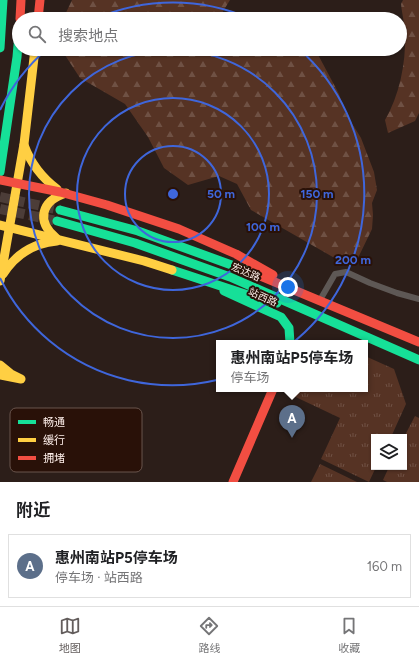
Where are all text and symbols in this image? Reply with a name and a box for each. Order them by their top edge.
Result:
search box [12,12,407,56]
icon: search [26,23,48,45]
text: 搜索地点 [58,27,118,45]
centre of rings [166,187,180,201]
text: 50 m [207,187,235,201]
text: 150 m [300,187,334,201]
text: 100 m [246,220,280,234]
text: 200 m [335,253,371,267]
street label: 宏达路 [230,260,262,284]
your location [278,277,298,297]
street label: 站西路 [247,285,279,309]
popup [216,340,368,392]
text: 惠州南站P5停车场 [231,349,353,367]
text: 停车场 [231,370,270,385]
pin: A [279,405,305,438]
legend [10,408,142,472]
text: 畅通 [43,416,65,429]
text: 缓行 [43,434,65,447]
map controls [371,434,407,470]
button: layers [371,434,407,470]
text: 拥堵 [43,452,65,465]
text: 附近 [16,500,50,520]
text: 惠州南站P5停车场 [55,549,178,567]
text: A [25,559,35,574]
text: 160 m [367,559,402,574]
text: 停车场 · 站西路 [55,570,143,585]
tab: 地图 [59,615,81,655]
tab: 路线 [198,615,220,655]
tab: 收藏 [338,615,360,655]

